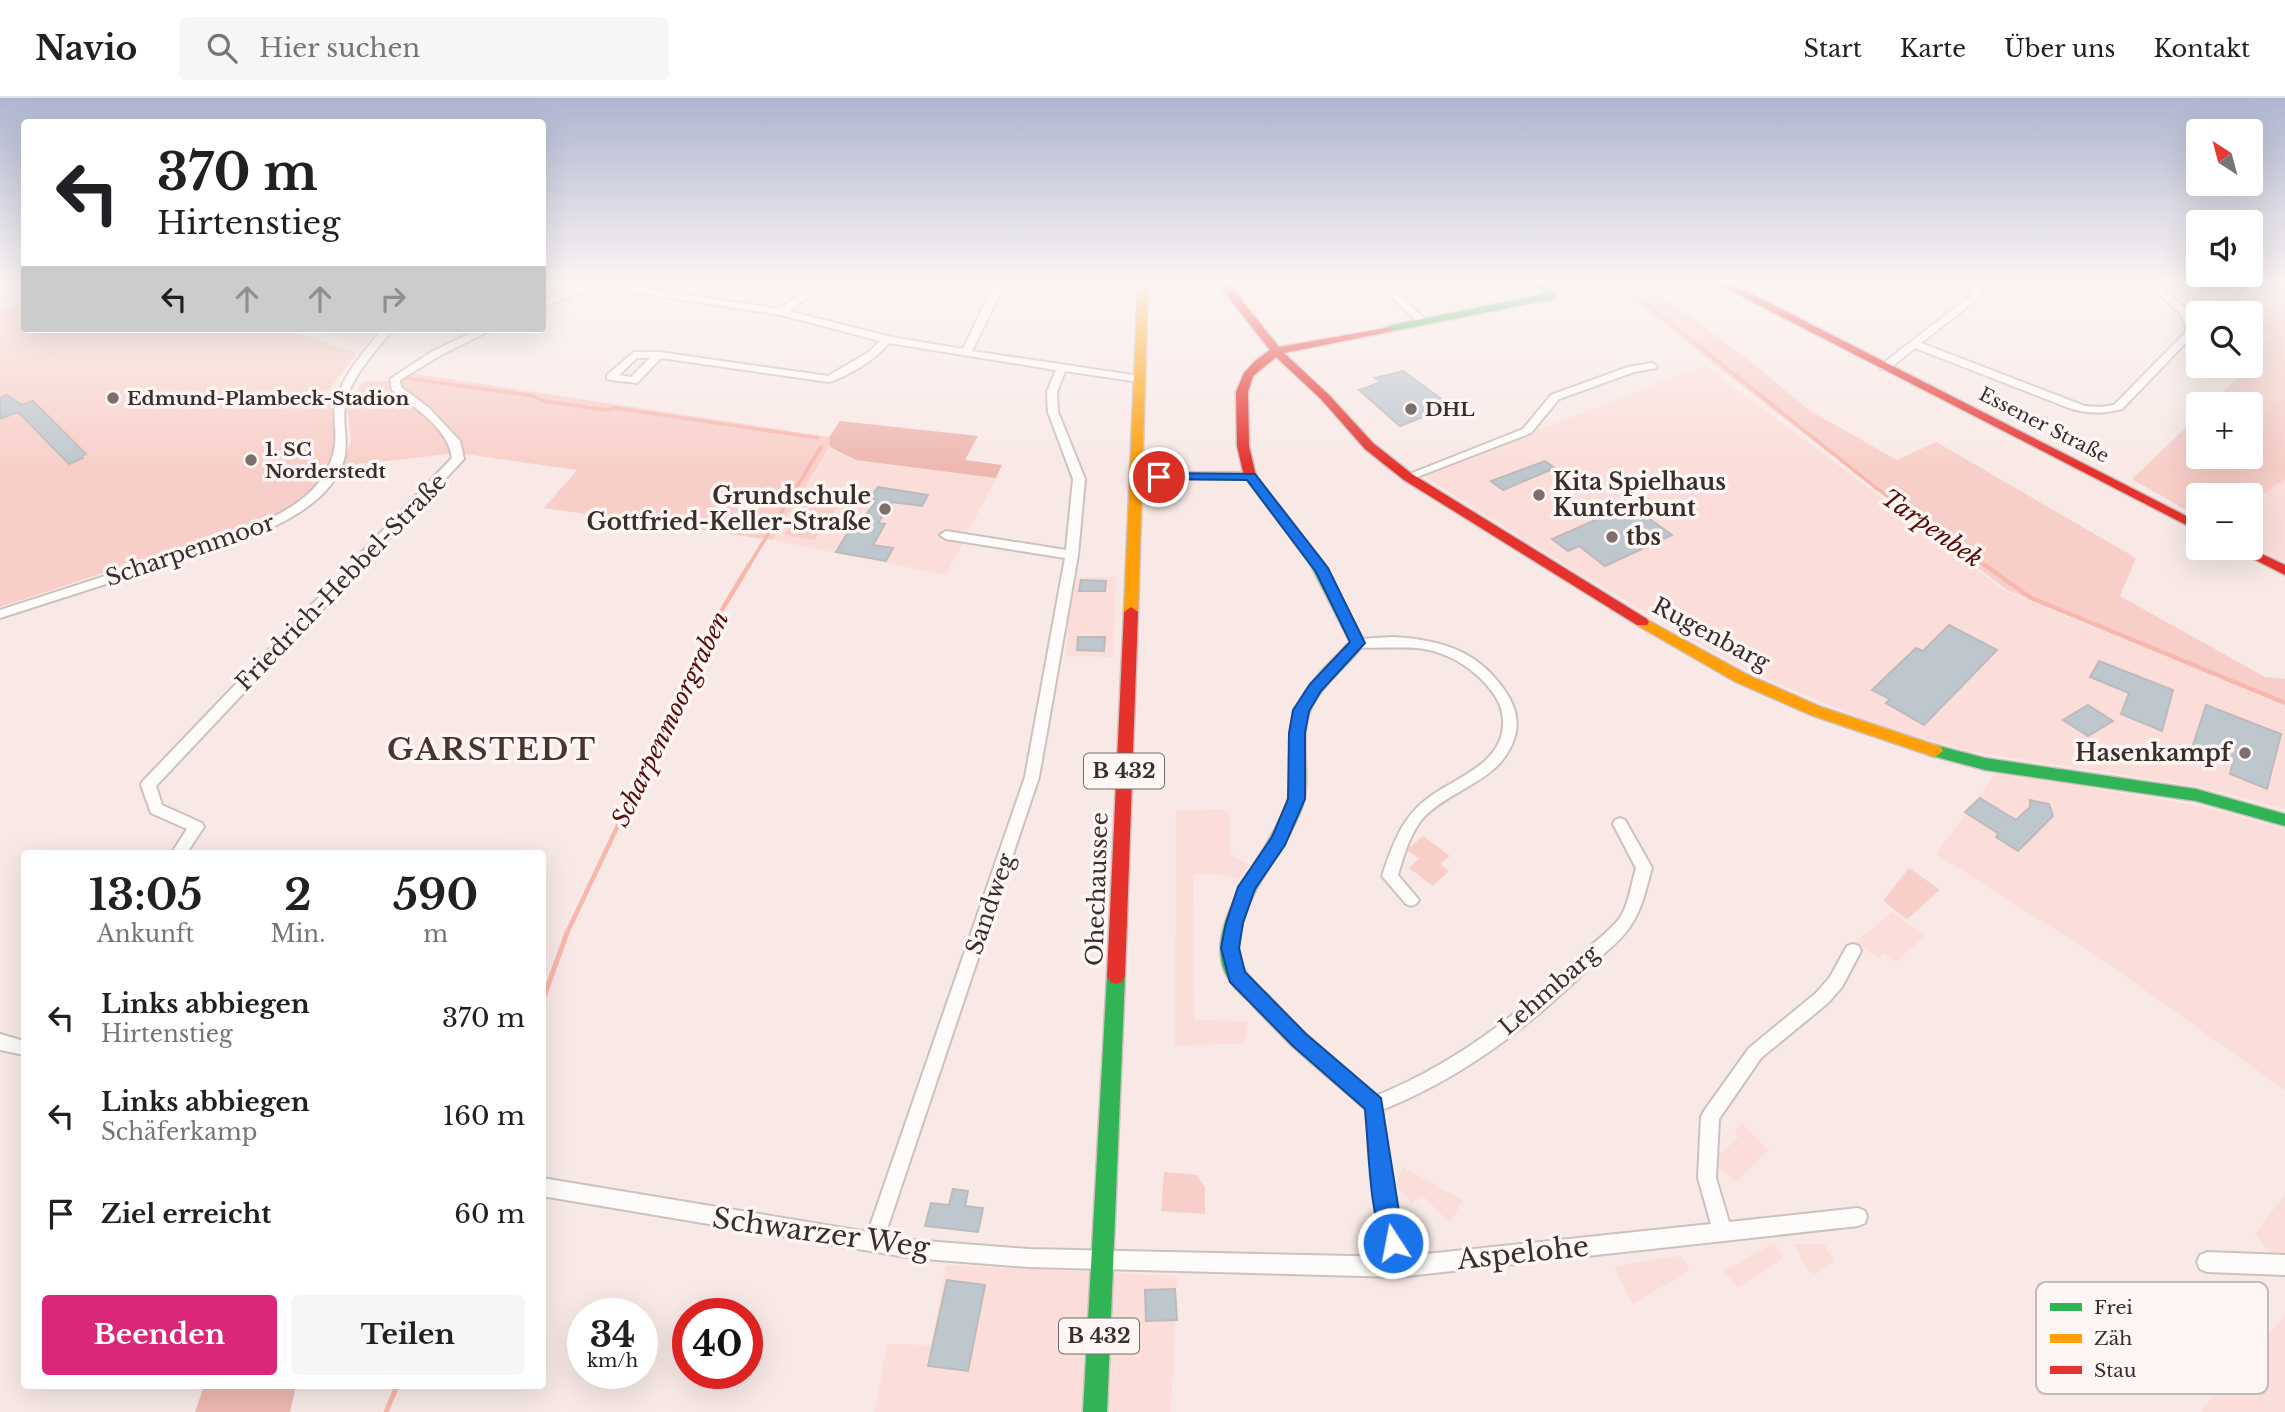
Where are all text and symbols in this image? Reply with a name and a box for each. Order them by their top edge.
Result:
search box [179,17,669,80]
text: Navio [35,28,137,69]
icon: search [203,29,241,67]
text: Hier suchen [259,32,420,64]
text: Start [1804,34,1862,63]
text: Karte [1900,34,1966,63]
text: Über uns [2004,34,2116,63]
text: Kontakt [2154,34,2250,63]
north arrow [2186,119,2263,196]
map controls [2186,119,2263,560]
text: 370 m [157,142,318,203]
icon: left [42,147,133,238]
text: Hirtenstieg [157,203,340,243]
button: sound [2186,210,2263,287]
icon: left [155,280,193,318]
icon: ahead [228,280,266,318]
icon: ahead [301,280,339,318]
icon: right [374,280,412,318]
button: search [2186,301,2263,378]
street label: Essener Straße [1975,382,2113,468]
place label: Edmund-Plambeck-Stadion [127,387,409,410]
marker: Edmund-Plambeck-Stadion [105,390,121,406]
button: + [2186,392,2263,469]
place label: DHL [1425,398,1475,421]
marker: DHL [1403,401,1419,417]
place label: 1. SC Norderstedt [265,438,386,483]
pin [1129,447,1189,507]
marker: 1. SC Norderstedt [243,452,259,468]
icon: arrive [1140,458,1178,496]
street label: Friedrich-Hebbel-Straße [230,467,452,697]
place label: Kita Spielhaus Kunterbunt [1553,468,1726,522]
place label: Grundschule Gottfried-Keller-Straße [587,482,871,536]
water label: Tarpenbek [1876,483,1988,573]
button: − [2186,483,2263,560]
marker: Kita Spielhaus Kunterbunt [1531,487,1547,503]
marker: Grundschule Gottfried-Keller-Straße [877,501,893,517]
street label: Scharpenmoor [102,508,278,592]
place label: tbs [1626,523,1661,551]
marker: tbs [1604,529,1620,545]
street label: Rugenbarg [1648,591,1775,677]
water label: Scharpenmoorgraben [605,607,735,831]
district label: GARSTEDT [387,731,597,768]
place label: Hasenkampf [2075,739,2234,767]
marker: Hasenkampf [2237,745,2253,761]
road number: B 432 [1084,754,1164,788]
street label: Ohechaussee [1080,812,1114,966]
street label: Sandweg [960,850,1020,958]
text: 13:05 [89,869,203,921]
text: 2 [284,869,311,921]
text: 590 [393,869,478,921]
text: Ankunft [97,920,194,948]
text: Min. [270,920,325,948]
text: m [423,920,448,948]
street label: Lehmbarg [1493,939,1605,1041]
text: Links abbiegen [101,988,310,1020]
icon: left [42,999,80,1037]
text: 370 m [442,1002,525,1034]
text: Hirtenstieg [101,1020,233,1048]
text: Links abbiegen [101,1086,310,1118]
icon: left [42,1097,80,1135]
text: 160 m [443,1100,525,1132]
text: Schäferkamp [101,1118,257,1146]
icon: arrive [42,1195,80,1233]
text: Ziel erreicht [101,1198,271,1230]
text: 60 m [454,1198,525,1230]
street label: Schwarzer Weg [710,1200,933,1266]
position arrow [1356,1206,1430,1280]
street label: Aspelohe [1454,1229,1591,1277]
legend [2036,1282,2268,1394]
button: Beenden [42,1295,277,1375]
button: Teilen [291,1295,525,1375]
text: Frei [2094,1296,2133,1319]
speed limit sign: 40 [672,1298,763,1389]
text: 34 [590,1313,635,1356]
road number: B 432 [1059,1318,1139,1354]
text: Zäh [2094,1327,2132,1350]
text: km/h [587,1350,638,1372]
text: Stau [2094,1359,2137,1382]

